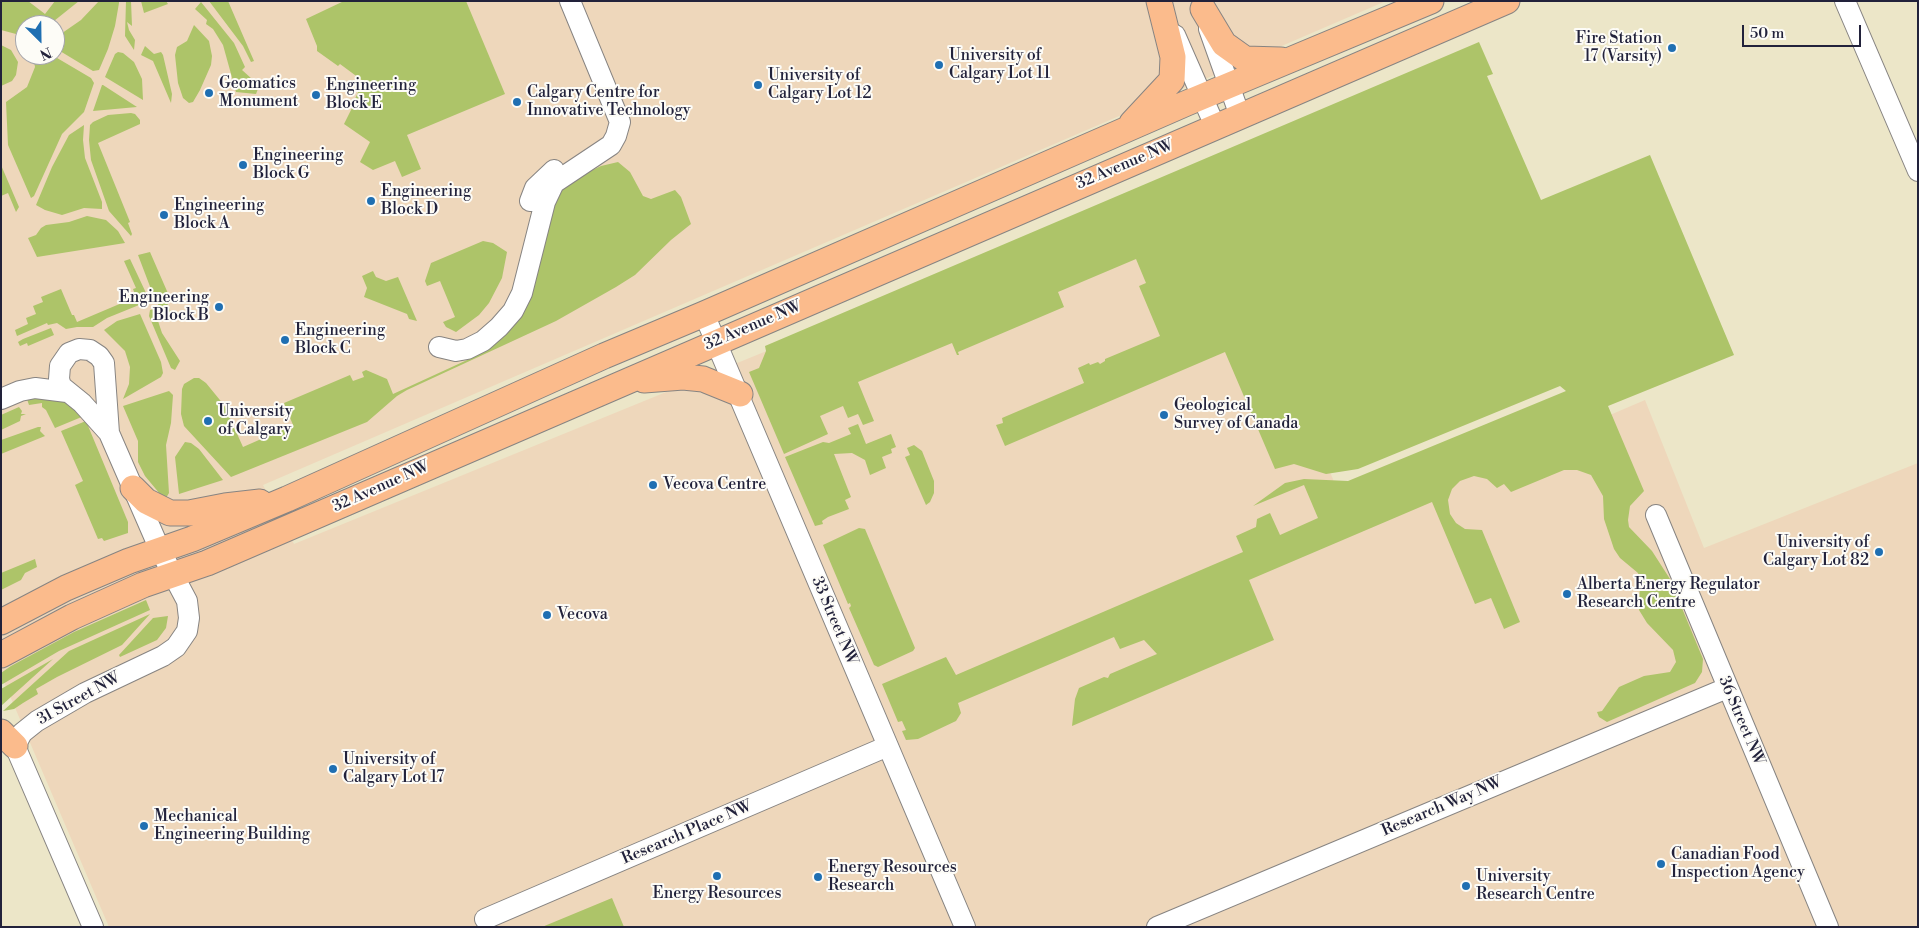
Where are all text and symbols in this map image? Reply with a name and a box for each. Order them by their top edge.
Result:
north arrow [15,15,65,65]
scale bar [1744,15,1863,47]
text: 50 m [1750,24,1784,43]
place label: Fire Station 17 (Varsity) [1576,29,1662,67]
text: N [37,42,54,63]
marker: Fire Station 17 (Varsity) [1666,42,1678,54]
place label: University of Calgary Lot 11 [949,46,1050,84]
marker: University of Calgary Lot 11 [933,59,945,71]
place label: University of Calgary Lot 12 [768,66,872,104]
place label: Geomatics Monument [219,74,298,112]
place label: Engineering Block E [326,76,416,114]
marker: University of Calgary Lot 12 [752,79,764,91]
place label: Calgary Centre for Innovative Technology [527,83,691,121]
marker: Geomatics Monument [203,87,215,99]
marker: Engineering Block E [310,89,322,101]
marker: Calgary Centre for Innovative Technology [511,96,523,108]
street label: 32 Avenue NW [1074,136,1176,194]
place label: Engineering Block G [253,146,343,184]
marker: Engineering Block G [237,159,249,171]
place label: Engineering Block D [381,182,471,220]
marker: Engineering Block D [365,195,377,207]
place label: Engineering Block A [174,196,264,234]
marker: Engineering Block A [158,209,170,221]
place label: Engineering Block B [119,288,209,326]
street label: 32 Avenue NW [702,297,804,355]
marker: Engineering Block B [213,301,225,313]
place label: Engineering Block C [295,321,385,359]
marker: Engineering Block C [279,334,291,346]
place label: Geological Survey of Canada [1174,396,1298,434]
place label: University of Calgary [218,402,292,440]
marker: Geological Survey of Canada [1158,409,1170,421]
marker: University of Calgary [202,415,214,427]
street label: 32 Avenue NW [330,457,432,517]
place label: Vecova Centre [663,475,766,495]
marker: Vecova Centre [647,479,659,491]
place label: University of Calgary Lot 82 [1763,533,1869,571]
marker: University of Calgary Lot 82 [1873,546,1885,558]
street label: 33 Street NW [807,574,861,668]
place label: Alberta Energy Regulator Research Centre [1577,575,1760,613]
marker: Alberta Energy Regulator Research Centre [1561,588,1573,600]
place label: Vecova [557,605,608,625]
marker: Vecova [541,609,553,621]
street label: 31 Street NW [34,668,124,730]
street label: 36 Street NW [1714,674,1768,768]
place label: University of Calgary Lot 17 [343,750,444,788]
marker: University of Calgary Lot 17 [327,763,339,775]
street label: Research Way NW [1379,773,1505,841]
street label: Research Place NW [619,797,755,869]
place label: Mechanical Engineering Building [154,807,310,845]
marker: Mechanical Engineering Building [138,820,150,832]
place label: Canadian Food Inspection Agency [1671,845,1805,883]
place label: Energy Resources Research [828,858,957,896]
marker: Canadian Food Inspection Agency [1655,858,1667,870]
place label: University Research Centre [1476,867,1595,905]
marker: Energy Resources [711,870,723,882]
marker: Energy Resources Research [812,871,824,883]
marker: University Research Centre [1460,880,1472,892]
place label: Energy Resources [653,884,781,904]

